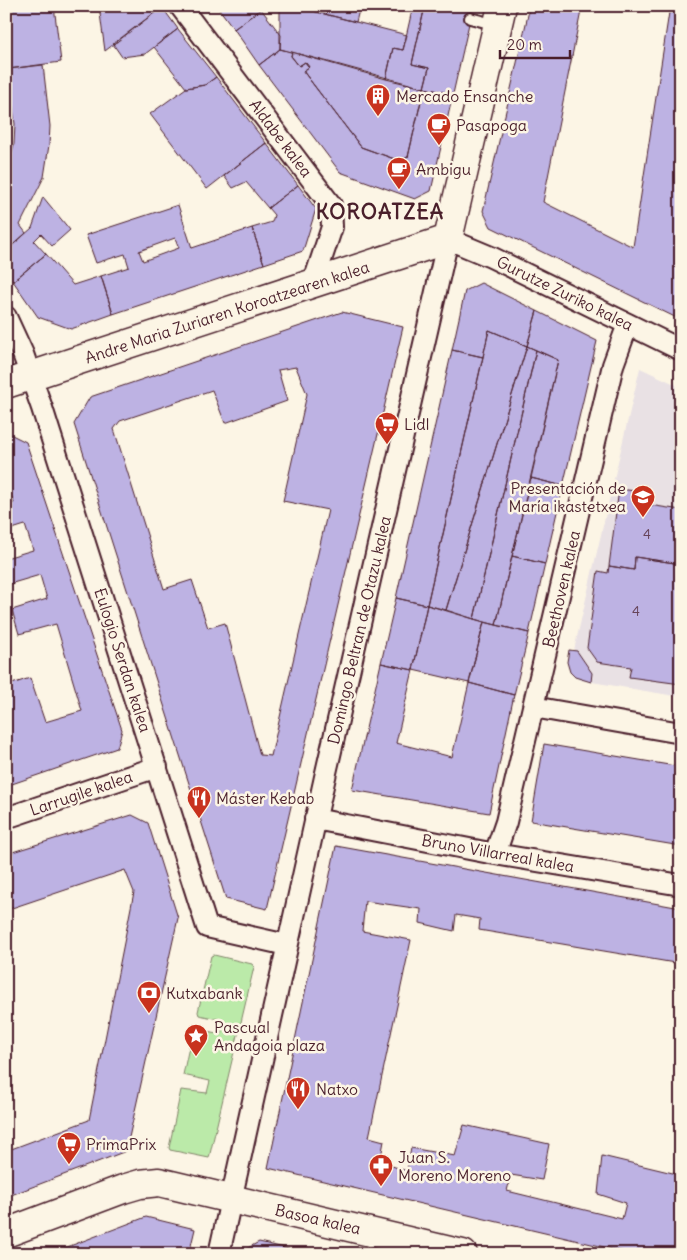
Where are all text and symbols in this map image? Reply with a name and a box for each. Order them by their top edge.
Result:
scale bar [500,28,570,60]
text: 20 m [507,35,542,54]
building icon: Mercado Ensanche [365,83,391,117]
place label: Mercado Ensanche [396,86,533,106]
street label: Aldabe kalea [245,95,317,181]
cafe icon: Pasapoga [426,112,452,146]
place label: Pasapoga [456,115,527,135]
cafe icon: Ambigu [386,156,412,190]
place label: Ambigu [416,159,471,179]
district label: KOROATZEA [316,198,444,225]
street label: Gurutze Zuriko kalea [493,251,637,335]
street label: Andre Maria Zuriaren Koroatzearen kalea [82,257,372,367]
supermarket icon: Lidl [374,411,400,445]
place label: Lidl [404,414,429,434]
place label: Presentación de María ikastetxea [509,478,626,516]
school or university icon: Presentación de María ikastetxea [630,484,656,518]
street label: Domingo Beltran de Otazu kalea [323,514,395,746]
house number: 4 [643,525,651,543]
street label: Beethoven kalea [538,529,584,649]
street label: Eulogio Serdan kalea [90,585,156,735]
house number: 4 [632,602,640,620]
street label: Larrugile kalea [27,766,135,820]
restaurant icon: Máster Kebab [186,785,212,819]
place label: Máster Kebab [216,788,315,808]
street label: Bruno Villarreal kalea [420,830,576,876]
bank icon: Kutxabank [136,980,162,1014]
place label: Kutxabank [166,983,243,1003]
place label: Pascual Andagoia plaza [214,1017,325,1055]
place icon: Pascual Andagoia plaza [183,1023,209,1057]
restaurant icon: Natxo [285,1076,311,1110]
place label: Natxo [316,1079,358,1099]
supermarket icon: PrimaPrix [56,1131,82,1165]
place label: PrimaPrix [86,1134,156,1154]
place label: Juan S. Moreno Moreno [398,1147,511,1185]
pharmacy icon: Juan S. Moreno Moreno [368,1153,394,1187]
street label: Basoa kalea [273,1199,363,1239]

